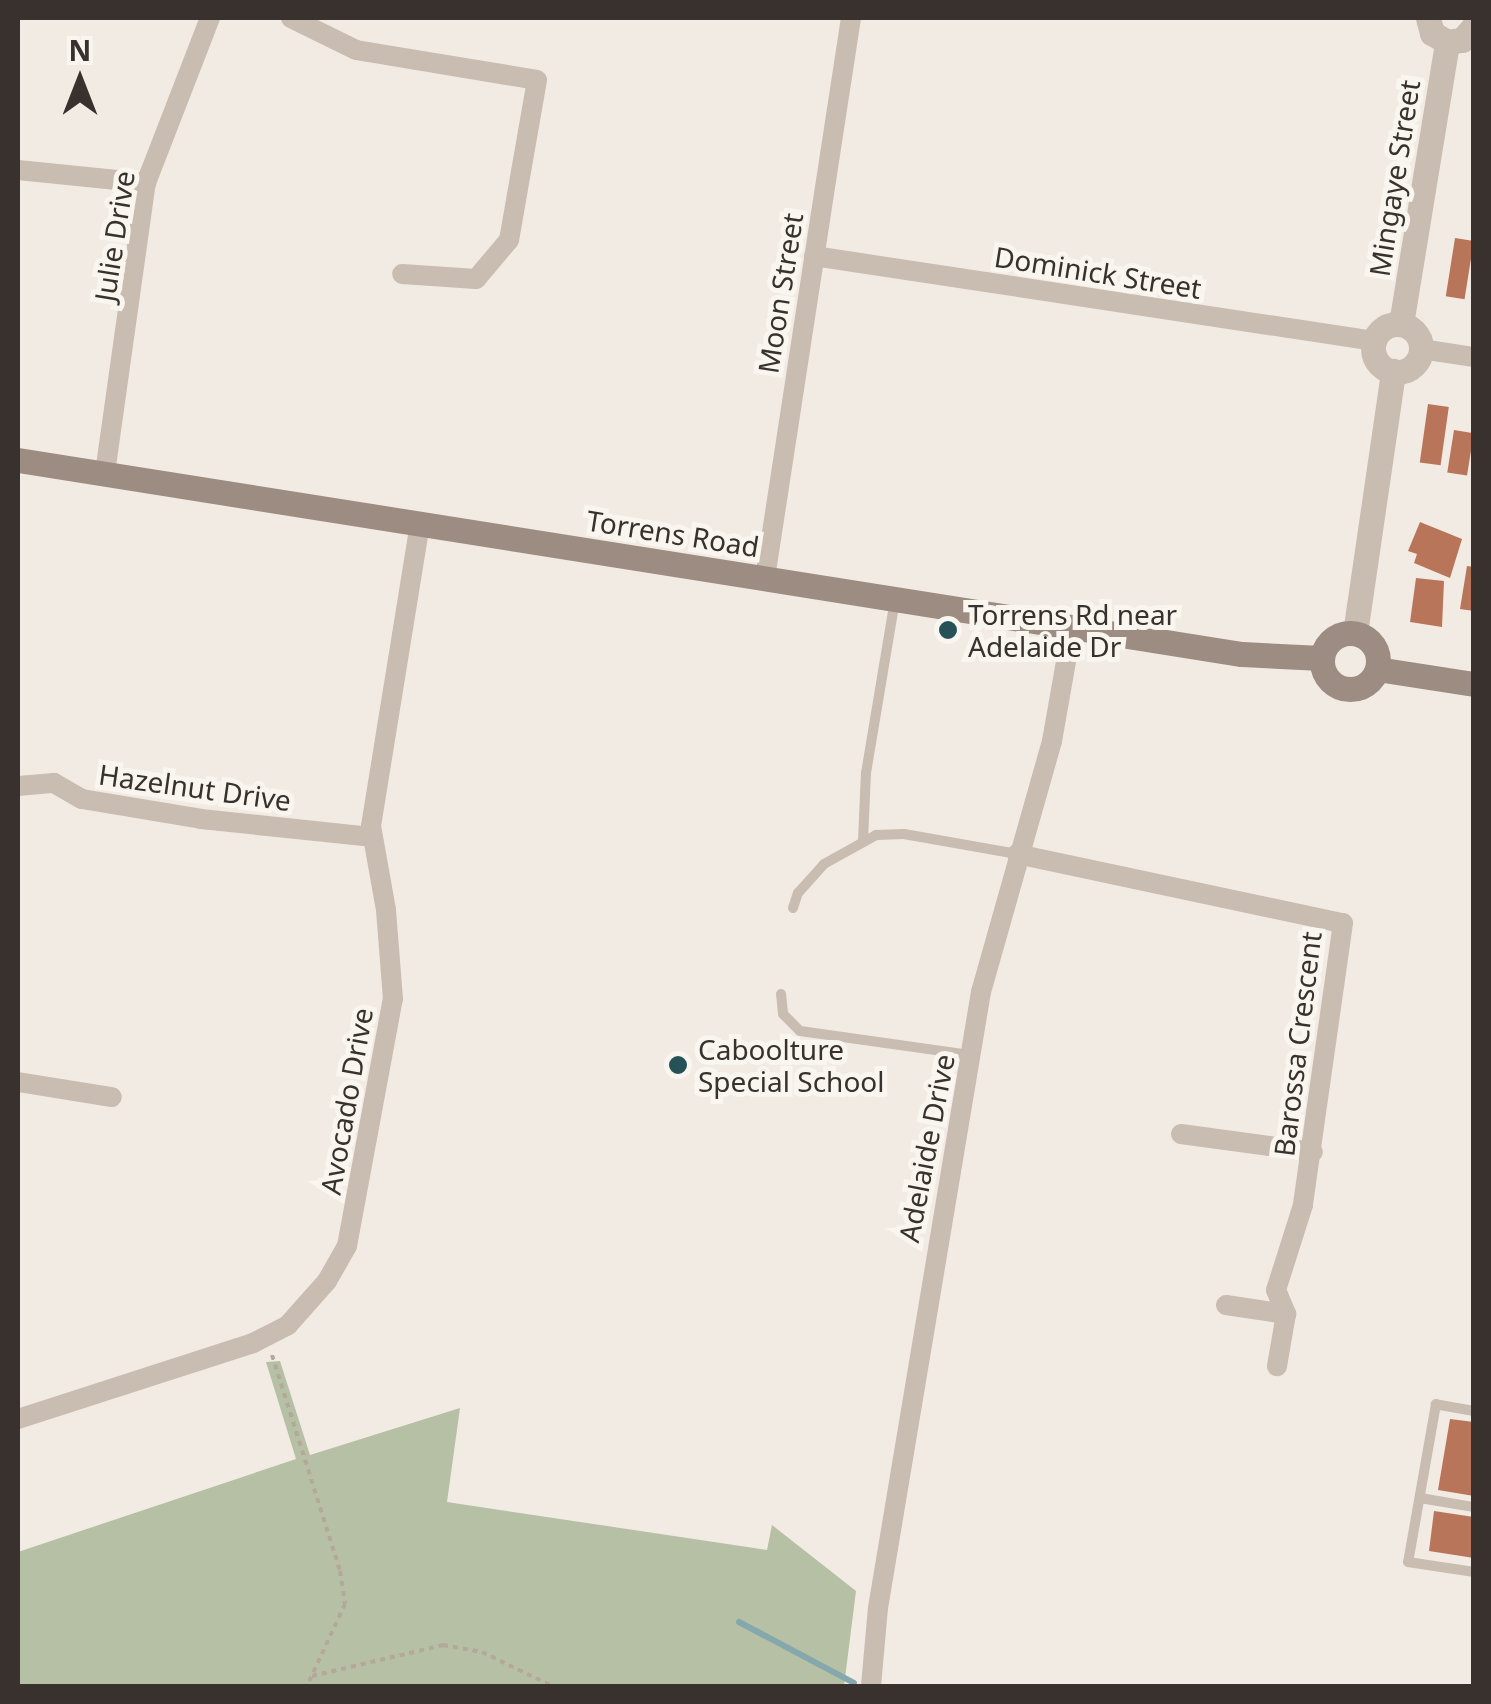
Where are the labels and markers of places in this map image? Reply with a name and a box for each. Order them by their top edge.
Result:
place label: Torrens Rd near Adelaide Dr [968,597,1177,663]
marker: Torrens Rd near Adelaide Dr [937,619,959,641]
place label: Caboolture Special School [698,1032,884,1098]
marker: Caboolture Special School [667,1054,689,1076]

